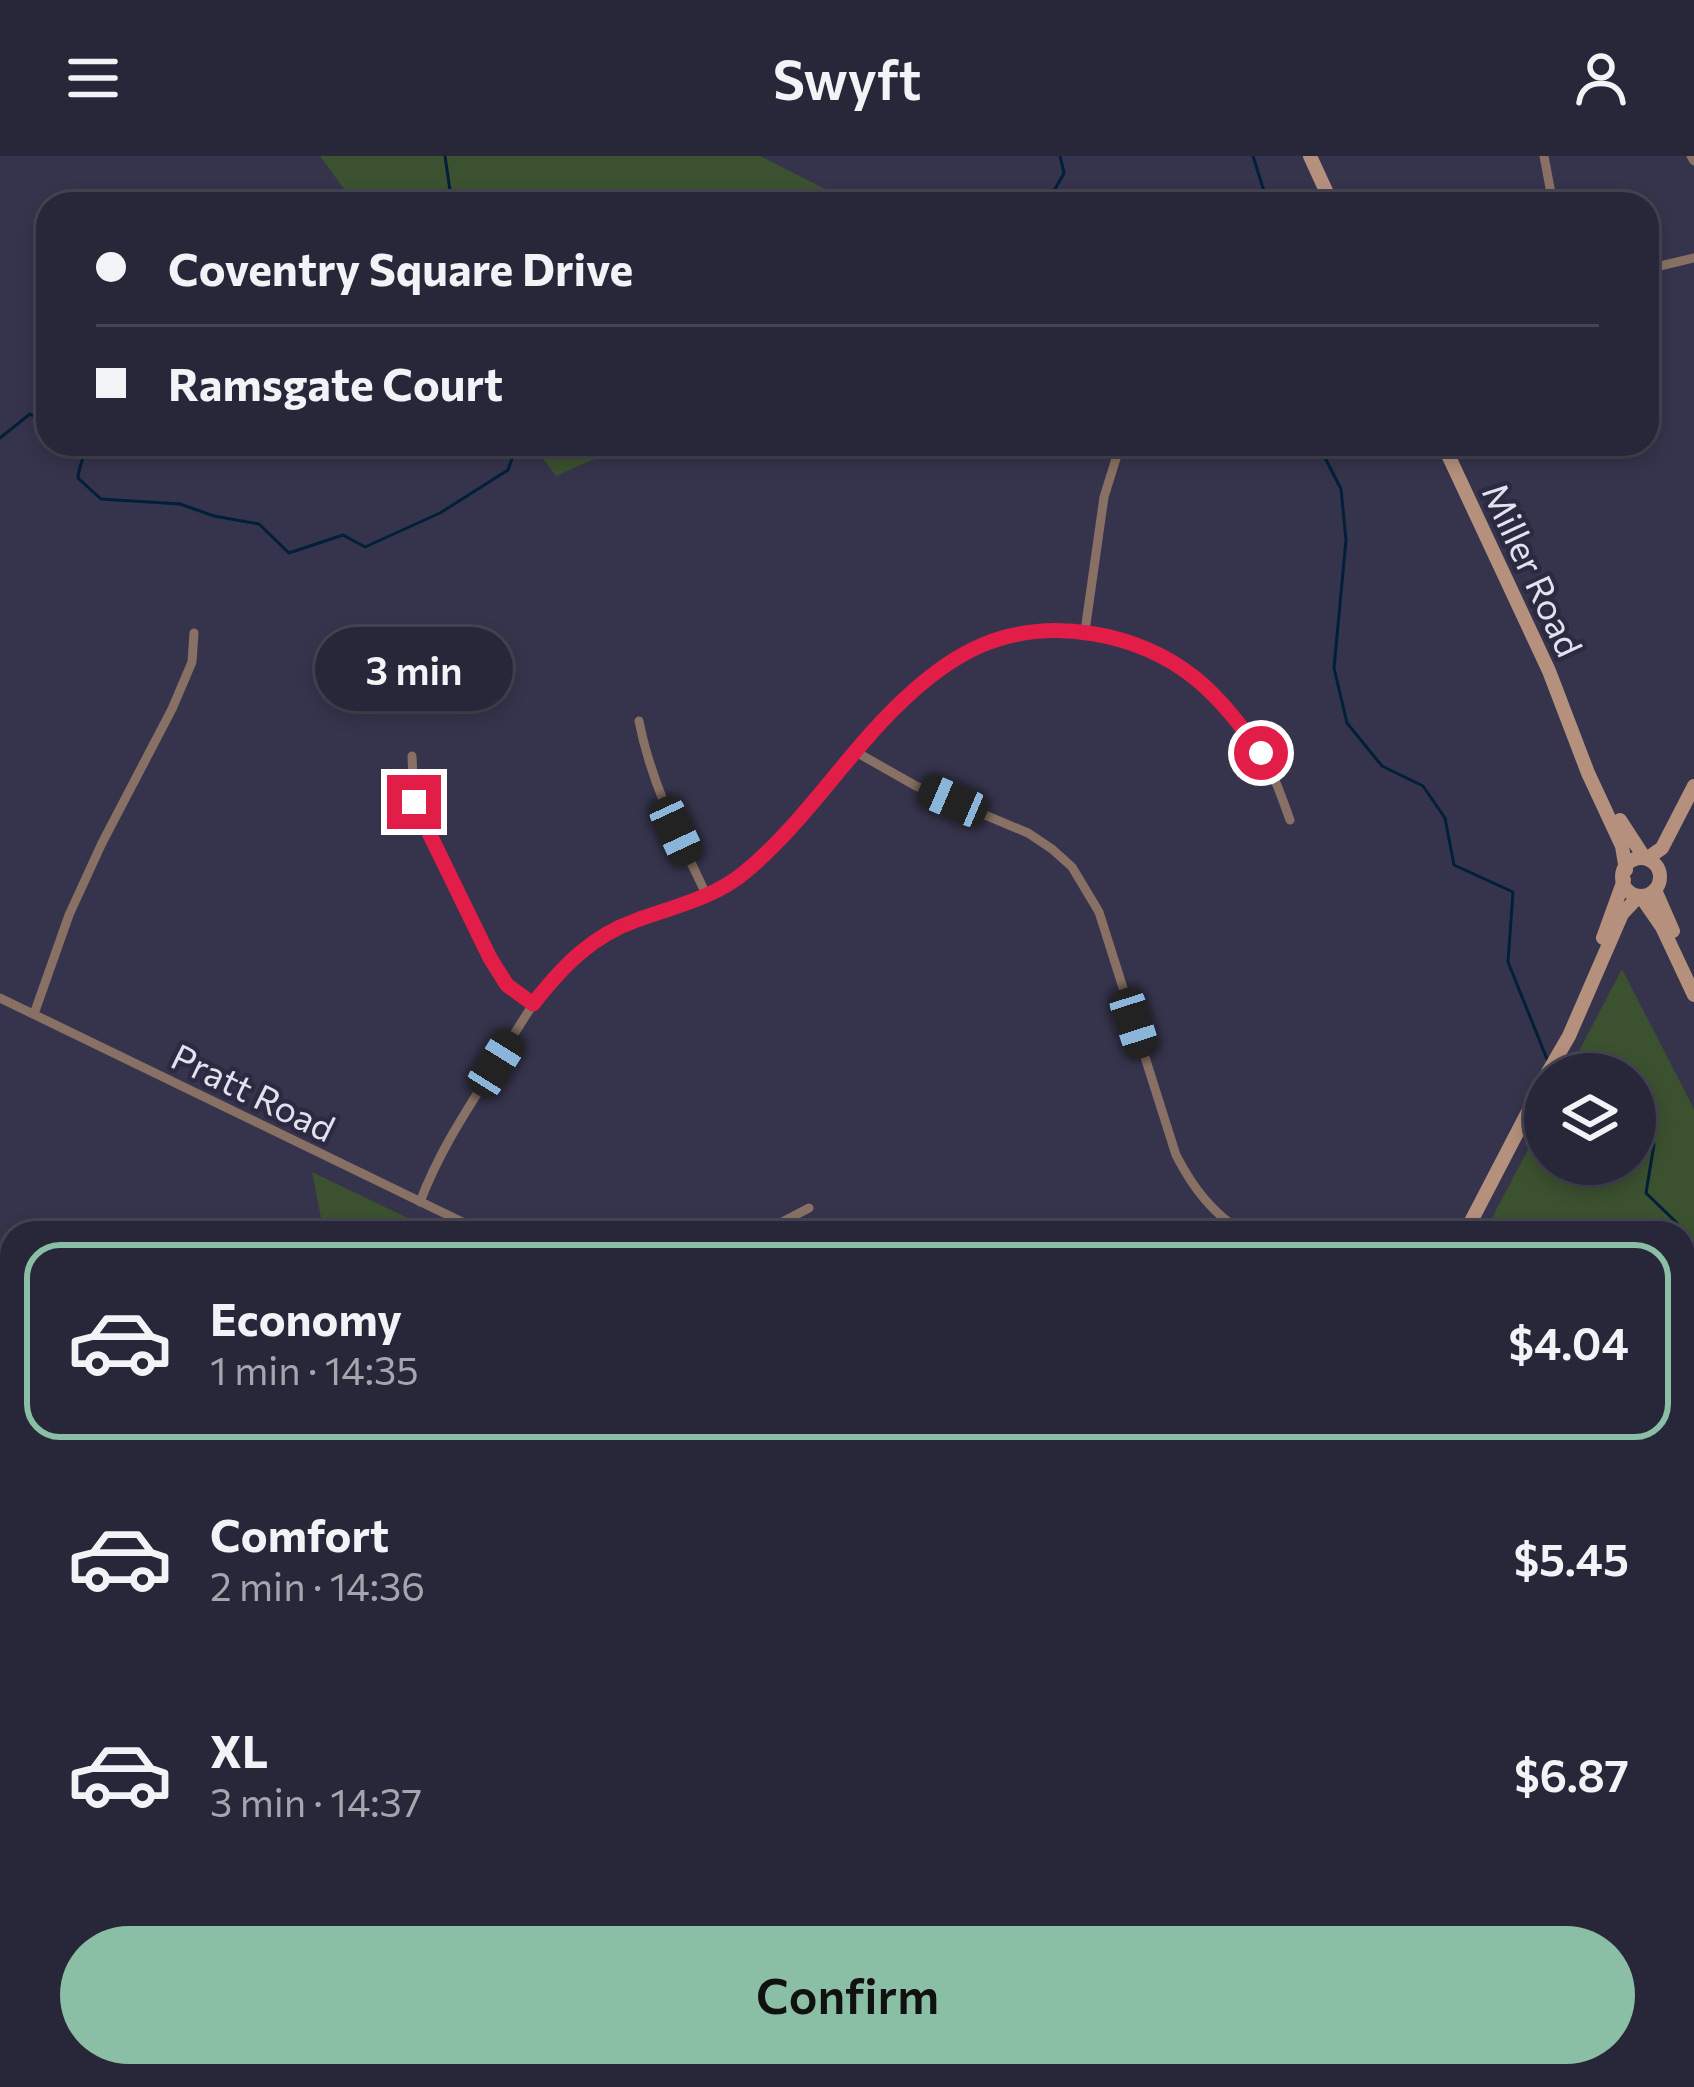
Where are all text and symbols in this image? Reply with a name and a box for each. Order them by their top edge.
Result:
icon: menu [60,45,126,111]
text: Swyft [773,45,921,111]
icon: person [1568,45,1634,111]
text: Coventry Square Drive [168,240,633,295]
text: Ramsgate Court [168,355,503,410]
street label: Miller Road [1475,475,1593,663]
callout: 3 min [315,628,513,712]
text: 3 min [365,645,463,693]
route start [1234,726,1288,780]
car [913,770,993,832]
route end [387,775,441,829]
car [644,791,708,871]
car [1106,983,1162,1063]
car [462,1024,530,1104]
street label: Pratt Road [165,1033,343,1149]
map controls [1524,1053,1656,1185]
button: layers [1524,1053,1656,1185]
icon: car [66,1287,174,1395]
text: Economy [210,1290,402,1345]
text: $4.04 [1508,1314,1629,1369]
text: 1 min · 14:35 [210,1345,419,1393]
icon: car [66,1503,174,1611]
text: Comfort [210,1506,389,1561]
text: $5.45 [1513,1530,1629,1585]
text: 2 min · 14:36 [210,1561,425,1609]
icon: car [66,1719,174,1827]
text: XL [210,1722,268,1777]
text: $6.87 [1514,1746,1629,1801]
text: 3 min · 14:37 [210,1777,422,1825]
button: Confirm [60,1926,1635,2064]

